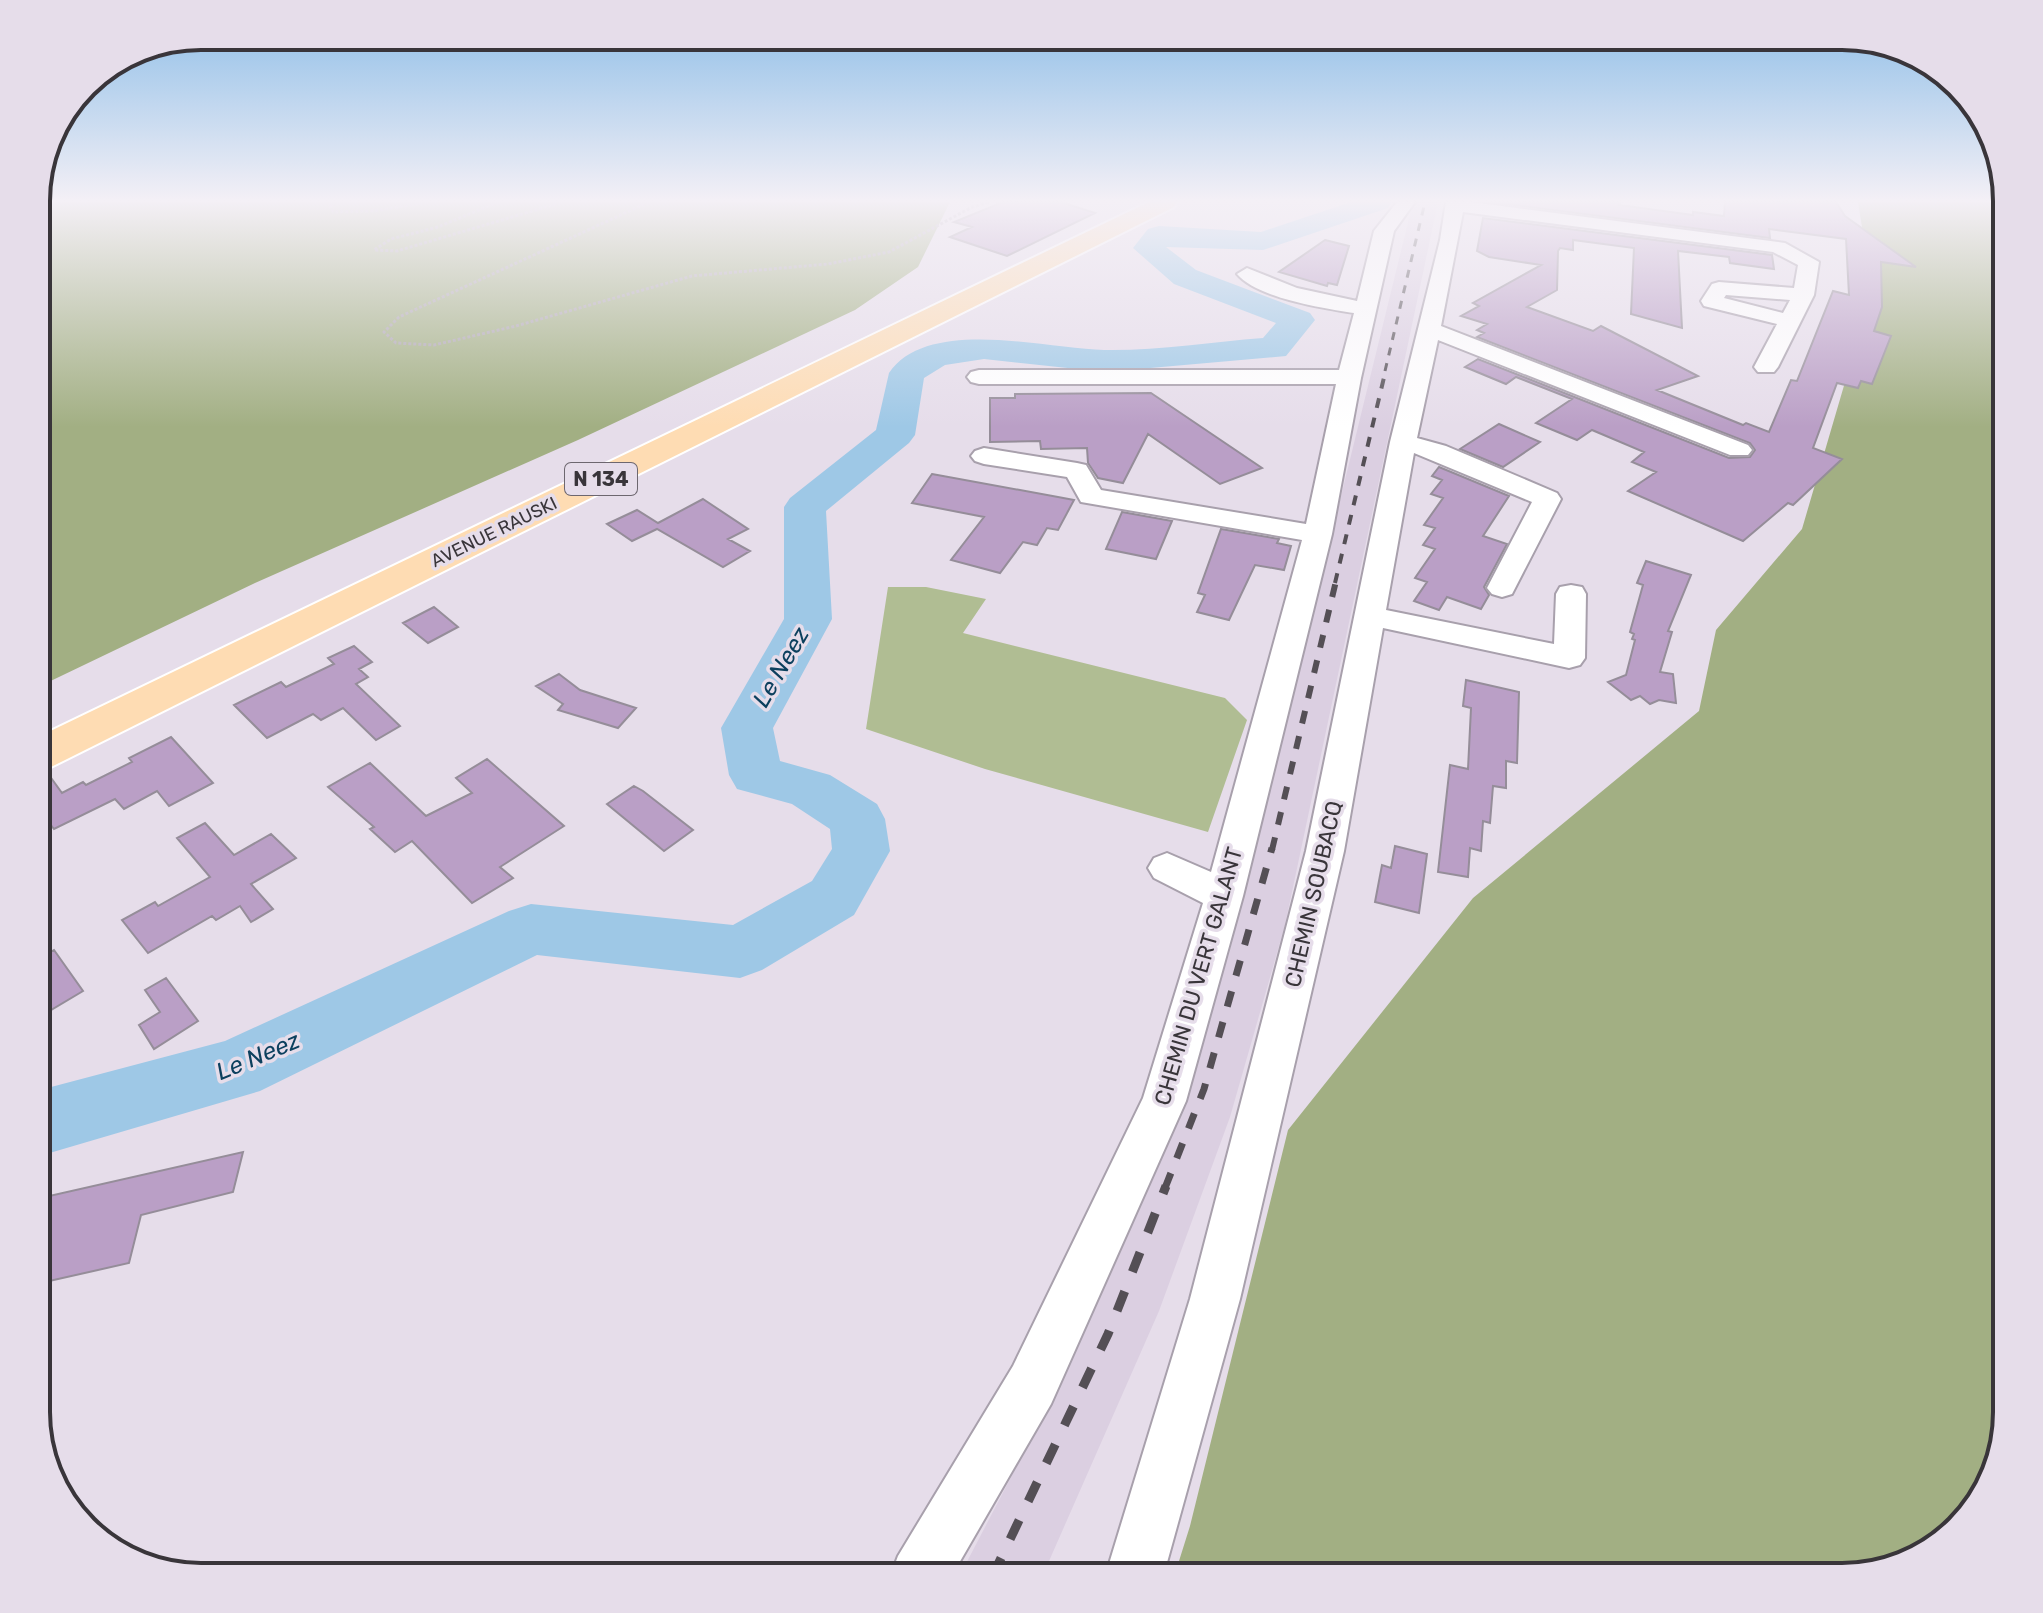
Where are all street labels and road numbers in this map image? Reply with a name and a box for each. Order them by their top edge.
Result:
road number: N 134 [565,463,637,495]
street label: AVENUE RAUSKI [427,492,561,572]
street label: CHEMIN SOUBACQ [1279,798,1348,990]
street label: CHEMIN DU VERT GALANT [1149,844,1248,1108]

